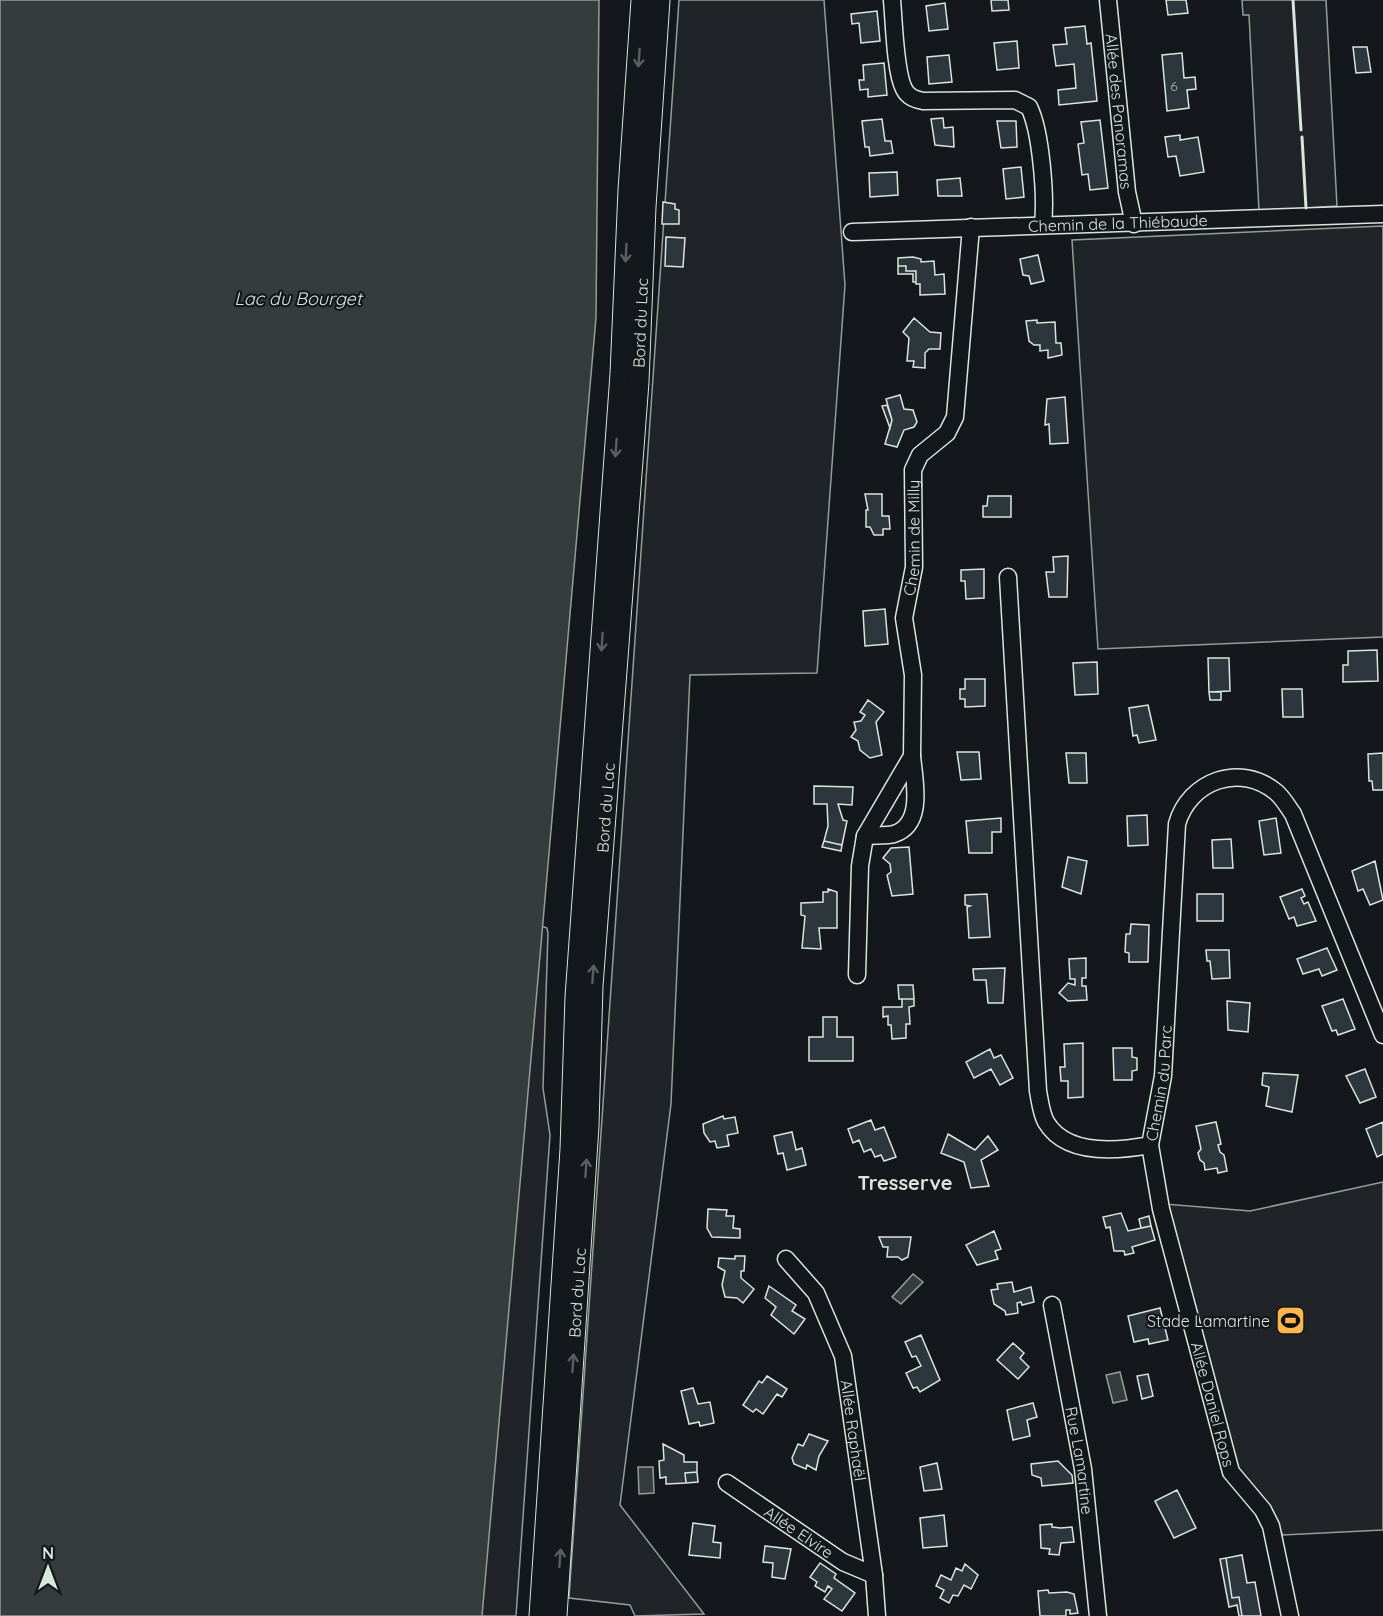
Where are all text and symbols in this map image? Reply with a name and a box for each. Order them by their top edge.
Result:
street label: Allée des Panoramas [1101,33,1137,190]
one-way arrow [633,48,644,68]
house number: 6 [1170,77,1178,95]
street label: Chemin de la Thiébaude [1028,210,1208,236]
one-way arrow [621,242,632,262]
street label: Bord du Lac [629,278,652,368]
water label: Lac du Bourget [234,287,364,310]
one-way arrow [610,437,621,457]
street label: Chemin de Milly [899,480,924,597]
one-way arrow [596,632,607,652]
street label: Bord du Lac [592,762,619,853]
one-way arrow [588,964,599,984]
street label: Chemin du Parc [1141,1025,1176,1143]
one-way arrow [580,1159,591,1179]
district label: Tresserve [857,1170,953,1195]
street label: Bord du Lac [564,1247,590,1338]
sports icon: Stade Lamartine [1275,1305,1307,1337]
place label: Stade Lamartine [1147,1311,1270,1331]
street label: Allée Daniel Rops [1187,1340,1239,1469]
one-way arrow [568,1354,579,1374]
street label: Allée Raphaël [836,1379,871,1482]
street label: Rue Lamartine [1061,1405,1098,1515]
street label: Allée Elvire [761,1501,837,1563]
north arrow [18,1538,78,1598]
text: N [42,1543,54,1563]
one-way arrow [555,1548,566,1568]

